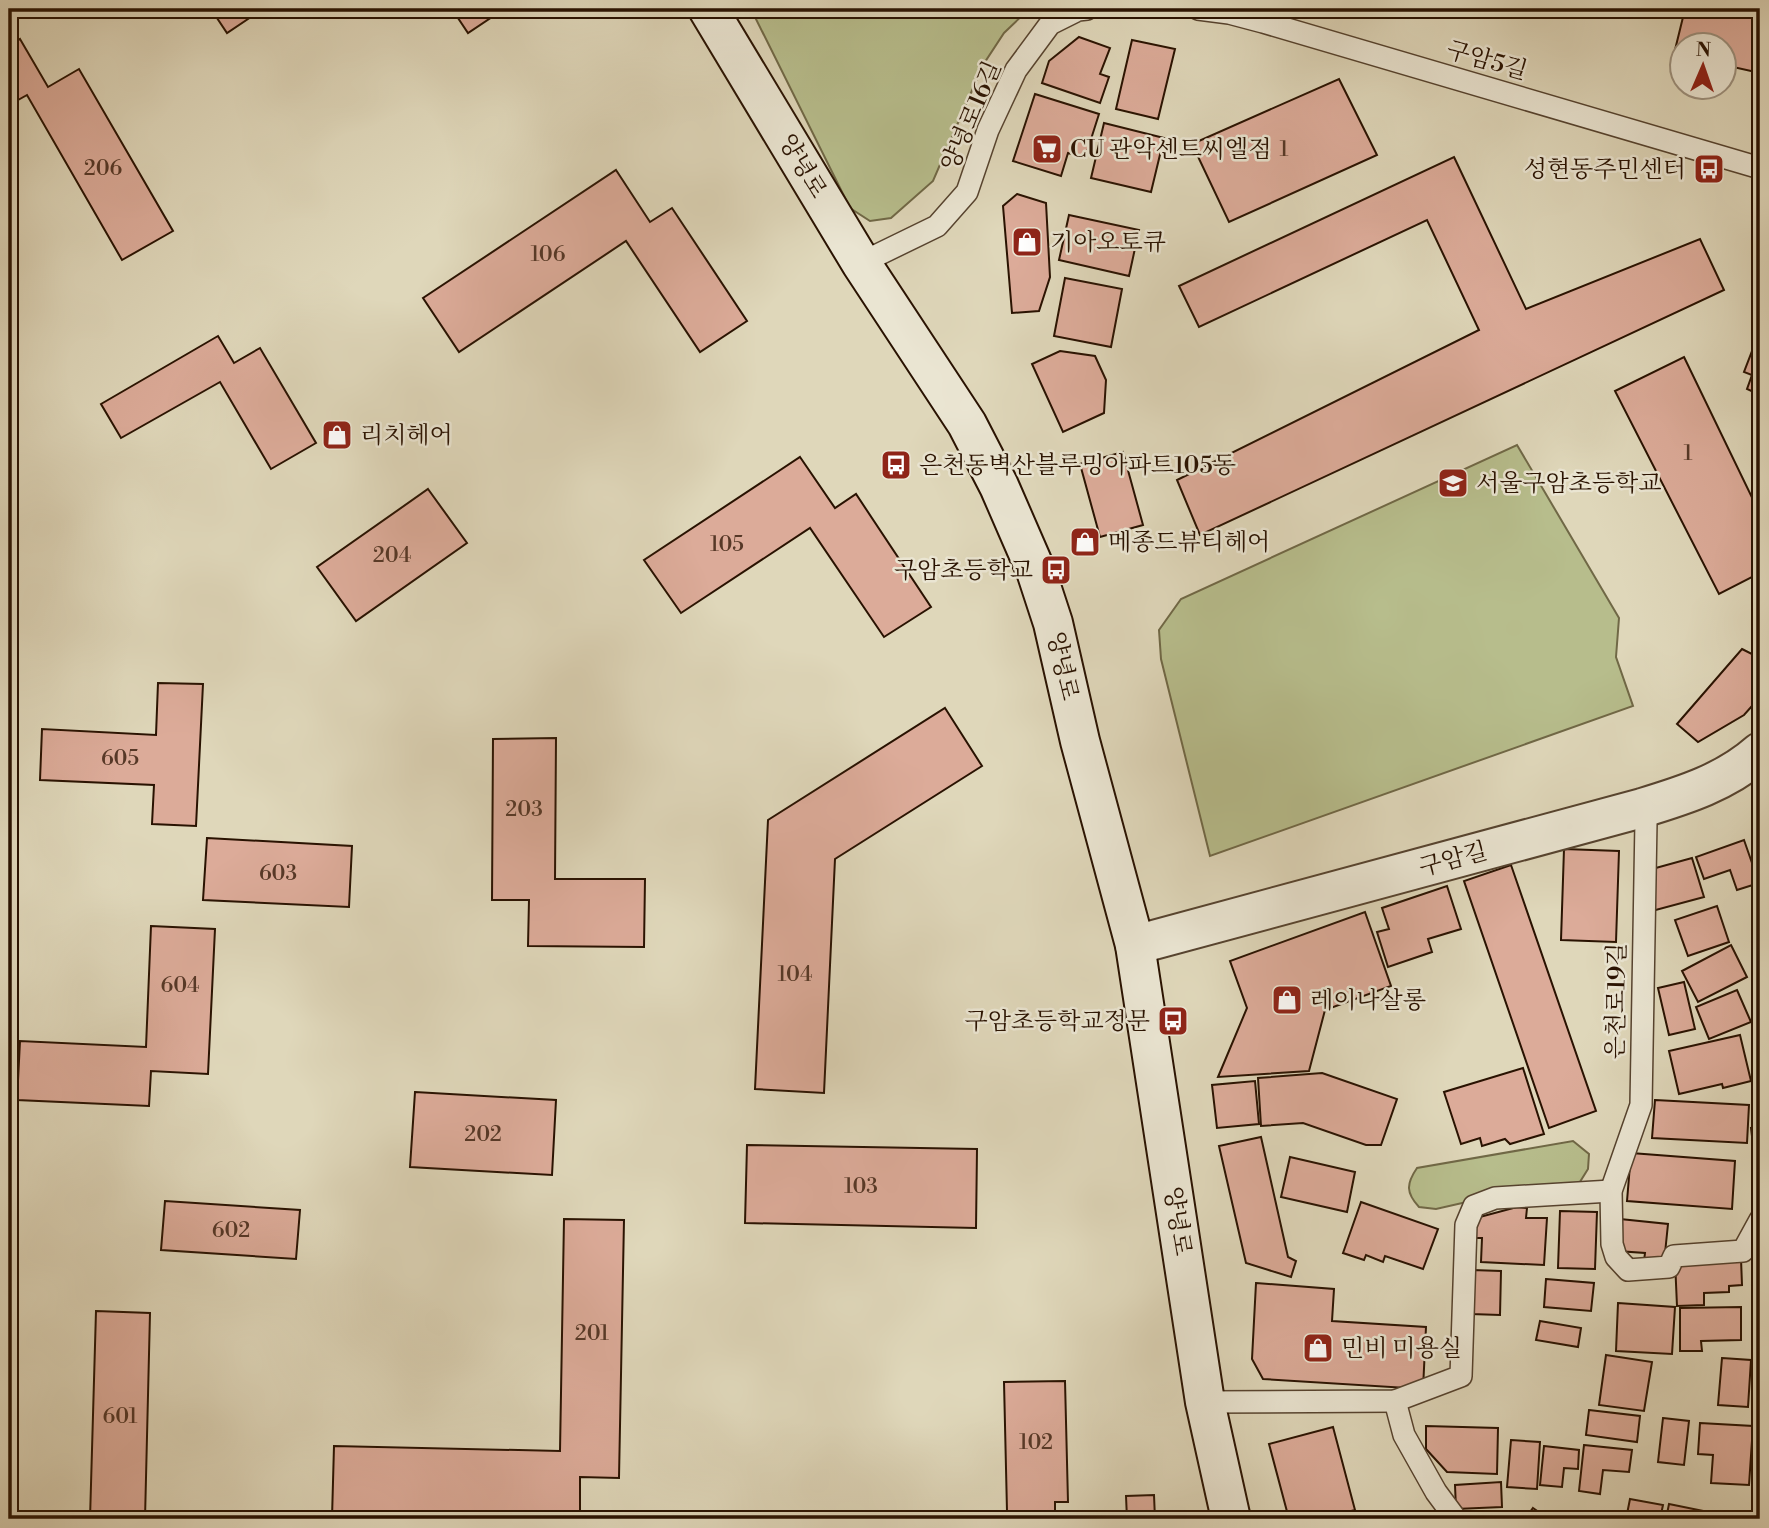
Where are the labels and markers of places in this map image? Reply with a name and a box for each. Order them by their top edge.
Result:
supermarket icon: CU 관악센트씨엘점 [1030,132,1064,166]
place label: CU 관악센트씨엘점 [1070,135,1271,165]
bus stop icon: 성현동주민센터 [1692,152,1726,186]
place label: 성현동주민센터 [1524,155,1686,185]
shop icon: 기아오토큐 [1010,225,1044,259]
place label: 기아오토큐 [1050,228,1166,258]
shop icon: 리치헤어 [320,418,354,452]
place label: 리치헤어 [360,421,453,451]
bus stop icon: 은천동벽산블루밍아파트105동 [879,448,913,482]
place label: 은천동벽산블루밍아파트105동 [919,451,1236,481]
school or university icon: 서울구암초등학교 [1436,466,1470,500]
place label: 서울구암초등학교 [1476,469,1661,499]
shop icon: 메종드뷰티헤어 [1068,525,1102,559]
place label: 메종드뷰티헤어 [1108,528,1270,558]
bus stop icon: 구암초등학교 [1039,553,1073,587]
place label: 구암초등학교 [894,556,1033,586]
shop icon: 레이나살롱 [1270,983,1304,1017]
place label: 레이나살롱 [1310,986,1426,1016]
bus stop icon: 구암초등학교정문 [1156,1004,1190,1038]
place label: 구암초등학교정문 [965,1007,1150,1037]
shop icon: 민비 미용실 [1301,1331,1335,1365]
place label: 민비 미용실 [1341,1334,1462,1364]

